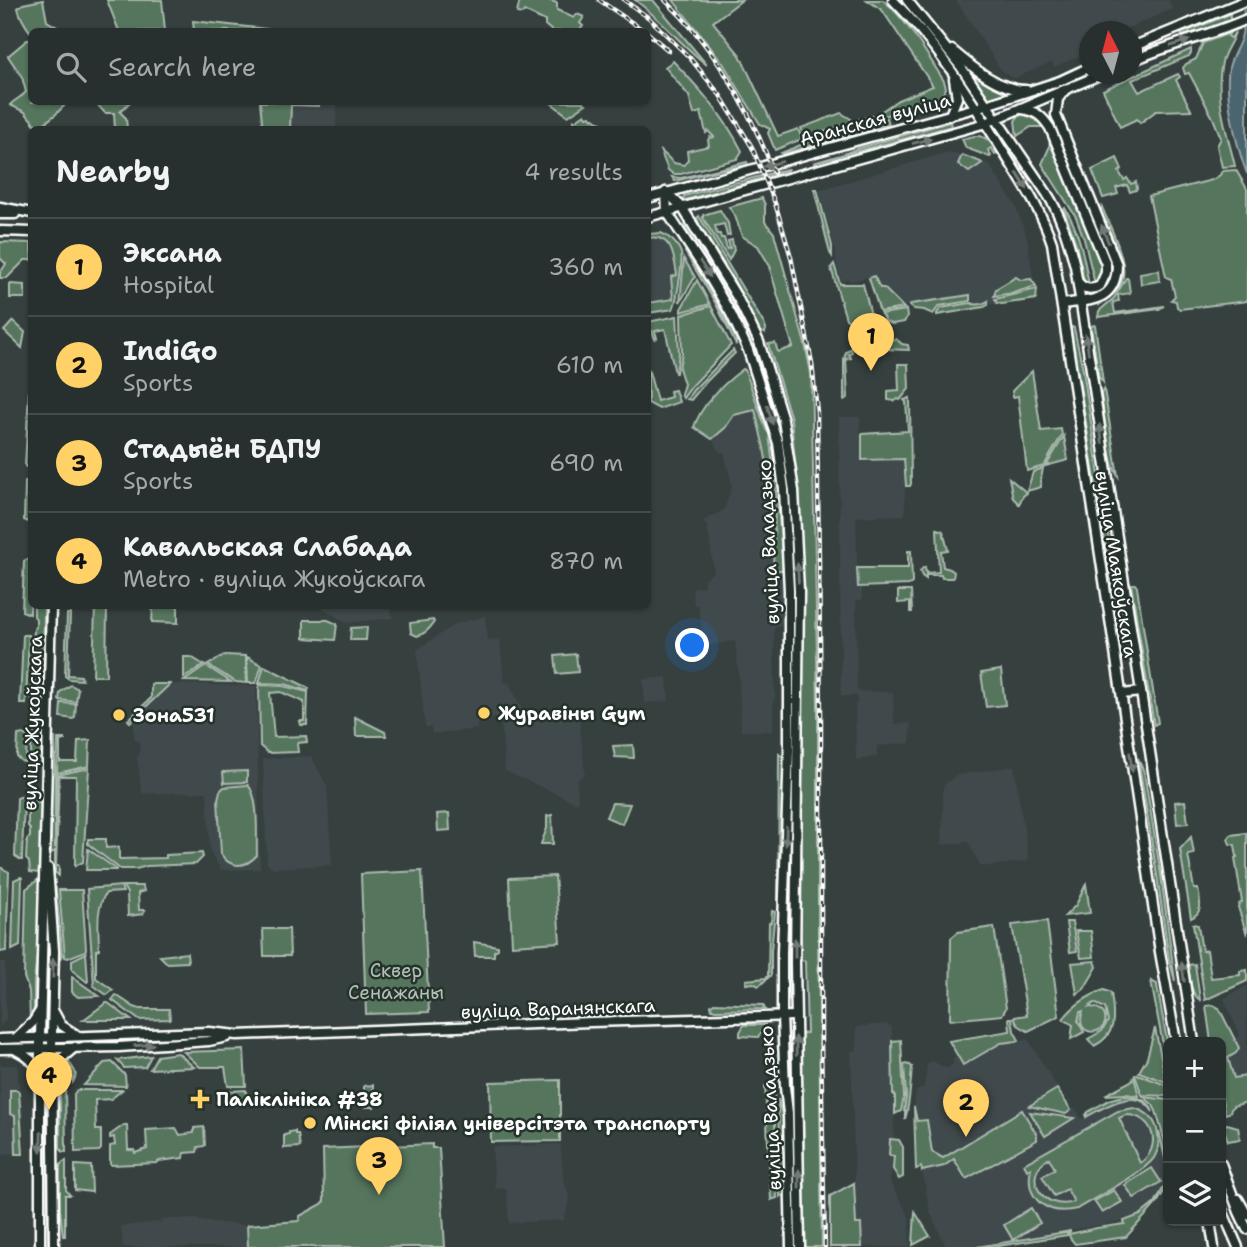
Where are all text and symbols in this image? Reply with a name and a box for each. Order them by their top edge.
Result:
north arrow [1079,21,1142,84]
search box [28,28,651,105]
one-way arrow [1170,37,1191,47]
icon: search [52,48,90,86]
text: Search here [108,49,257,84]
street label: Аранская вуліца [797,87,954,152]
one-way arrow [911,135,933,146]
text: Nearby [56,151,171,192]
text: 4 results [524,157,623,187]
one-way arrow [761,159,783,170]
one-way arrow [1015,171,1028,191]
one-way arrow [1099,224,1110,245]
text: Эксана [123,235,222,270]
text: 1 [74,252,84,282]
text: 360 m [548,252,623,282]
one-way arrow [698,260,711,279]
text: Hospital [123,270,214,300]
pin: 1 [848,313,894,371]
text: IndiGo [123,333,218,368]
one-way arrow [1081,333,1092,355]
text: 2 [71,350,87,380]
text: 610 m [556,350,623,380]
text: Sports [123,368,194,398]
one-way arrow [765,404,775,425]
one-way arrow [1095,423,1106,445]
text: Стадыён БДПУ [123,431,321,466]
text: 3 [71,448,87,478]
text: 690 m [549,448,623,478]
street label: вуліца Валадзько [752,459,785,625]
text: Sports [123,466,194,496]
street label: вуліца Маякоўскага [1089,469,1144,660]
text: Кавальская Слабада [123,529,412,564]
text: 4 [71,546,87,576]
text: 870 m [549,546,623,576]
one-way arrow [792,562,803,584]
text: Metro · вуліца Жукоўскага [123,564,425,594]
your location [675,628,709,662]
street label: вуліца Жукоўскага [17,635,48,811]
place label: Журавіны Gym [498,701,646,726]
place label: Зона531 [133,703,215,728]
marker: Журавіны Gym [476,705,492,721]
marker: Зона531 [111,707,127,723]
one-way arrow [1126,751,1137,773]
one-way arrow [780,826,792,848]
one-way arrow [789,937,801,959]
one-way arrow [48,957,59,979]
park label: Сквер Сенажаны [348,958,444,1005]
one-way arrow [1178,961,1189,983]
street label: вуліца Варанянскага [460,993,656,1024]
street label: вуліца Валадзько [754,1025,787,1191]
one-way arrow [791,1035,802,1057]
map controls [1163,1037,1226,1226]
button: + [1163,1037,1226,1100]
one-way arrow [133,1039,155,1050]
pin: 4 [26,1052,72,1110]
pin: 2 [943,1079,989,1137]
place label: Паліклініка #38 [216,1087,383,1112]
marker: Паліклініка #38 [190,1089,210,1109]
button: − [1163,1100,1226,1163]
place label: Мінскі філіял універсітэта транспарту [324,1111,711,1136]
marker: Мінскі філіял універсітэта транспарту [302,1115,318,1131]
one-way arrow [35,1132,46,1154]
pin: 3 [356,1137,402,1195]
button: layers [1163,1163,1226,1226]
one-way arrow [793,1168,805,1190]

